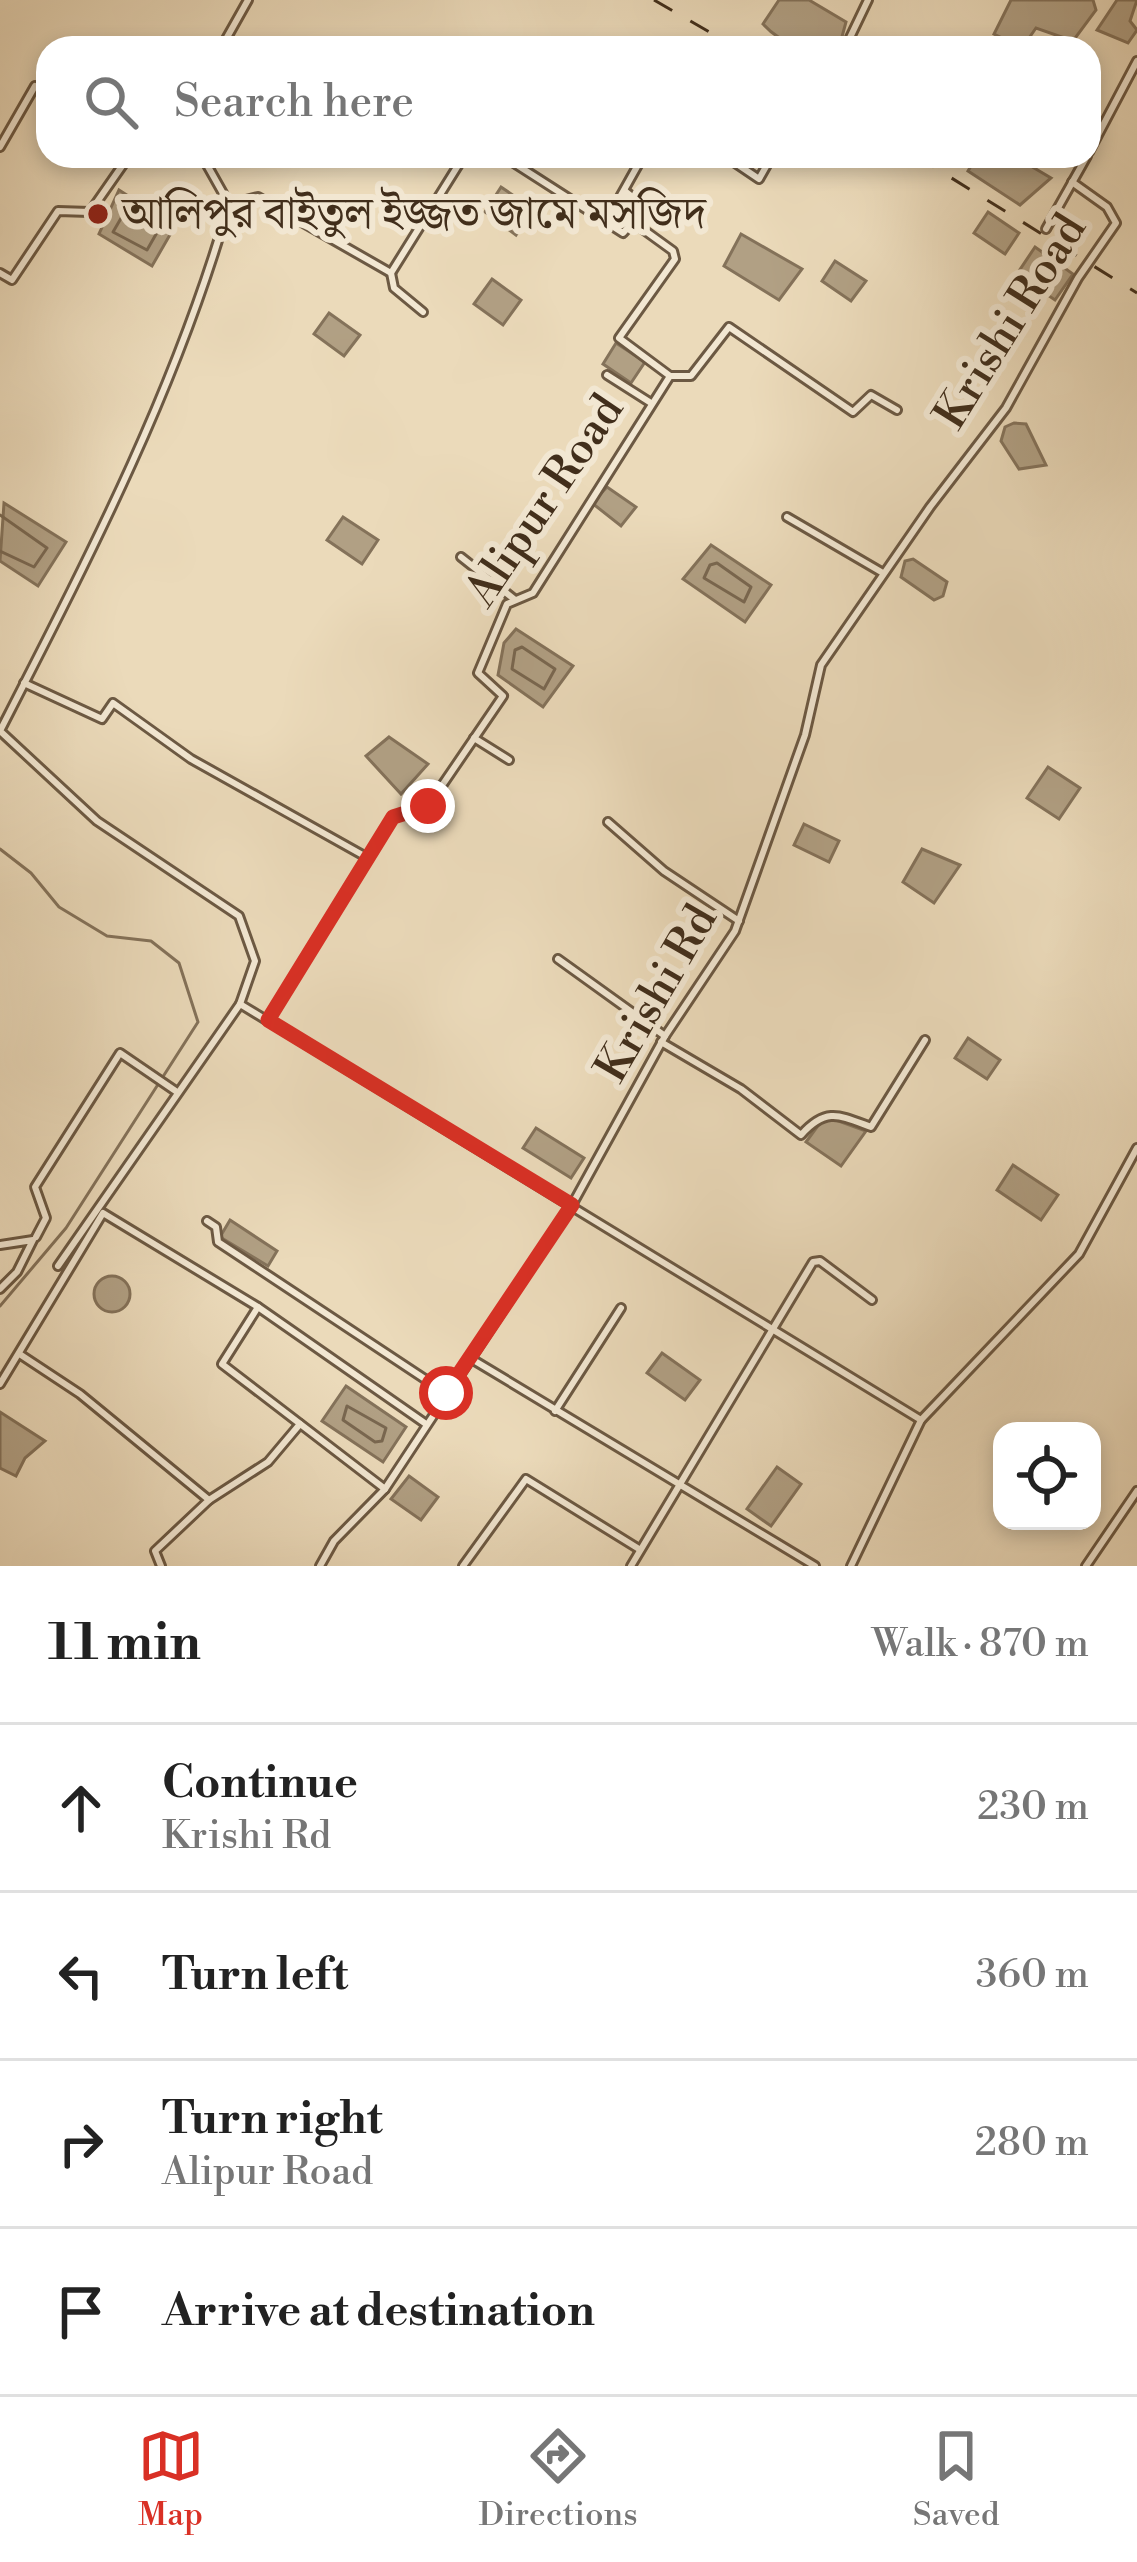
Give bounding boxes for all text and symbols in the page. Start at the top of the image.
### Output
search box [36,36,1101,168]
icon: search [78,69,144,135]
text: Search here [174,74,414,131]
place label: আলিপুর বাইতুল ইজ্জত জামে মসজিদ [120,186,708,243]
marker: আলিপুর বাইতুল ইজ্জত জামে মসজিদ [85,201,111,227]
street label: Krishi Road [922,203,1100,440]
street label: Alipur Road [453,384,637,619]
route end [401,779,455,833]
street label: Krishi Rd [583,895,731,1093]
route start [419,1366,473,1420]
map controls [993,1422,1101,1530]
button: locate [993,1422,1101,1530]
text: 11 min [48,1612,201,1676]
text: Walk · 870 m [872,1620,1089,1669]
text: Continue [162,1755,358,1812]
icon: ahead [48,1775,114,1841]
text: 230 m [977,1783,1089,1832]
text: Krishi Rd [162,1812,331,1861]
icon: left [48,1943,114,2009]
text: Turn left [162,1947,348,2004]
text: 360 m [976,1951,1089,2000]
text: Turn right [162,2091,383,2148]
icon: right [48,2111,114,2177]
text: 280 m [975,2119,1089,2168]
text: Alipur Road [162,2148,373,2197]
icon: arrive [48,2279,114,2345]
text: Arrive at destination [162,2283,595,2340]
tab: Map [138,2423,204,2536]
tab: Directions [479,2423,638,2536]
tab: Saved [913,2423,999,2536]

